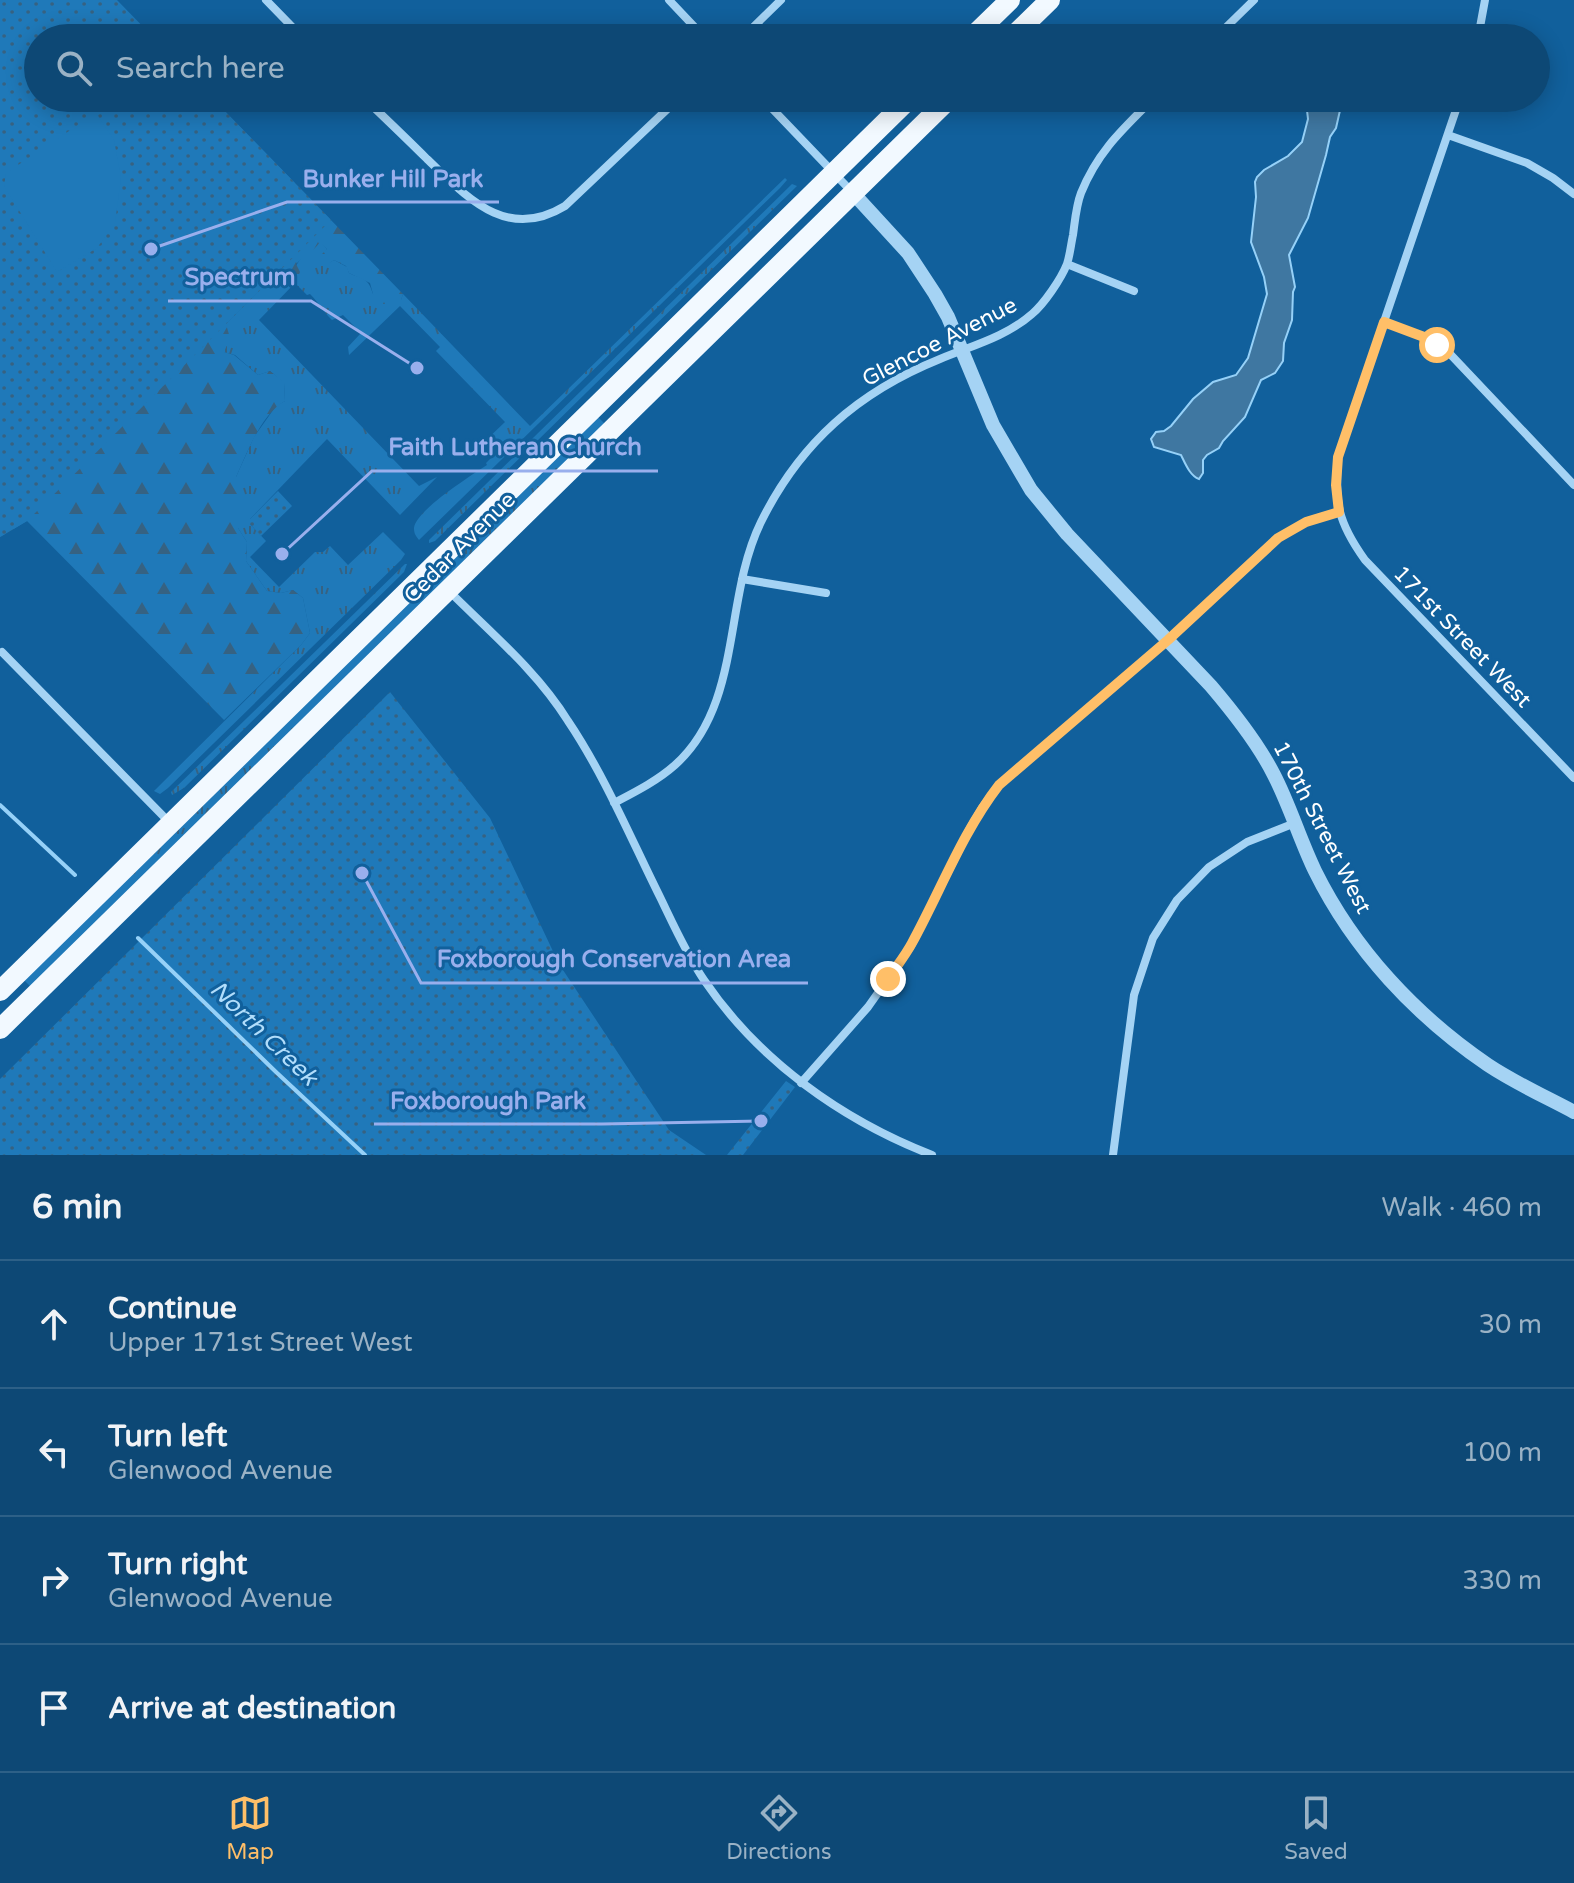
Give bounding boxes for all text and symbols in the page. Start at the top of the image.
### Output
search box [24,24,1550,112]
icon: search [52,46,96,90]
text: Search here [116,50,285,87]
callout: Bunker Hill Park [287,154,499,202]
text: Bunker Hill Park [303,165,483,194]
callout: Spectrum [168,253,311,301]
text: Spectrum [184,263,296,292]
street label: Glencoe Avenue [858,292,1021,392]
route start [1419,327,1455,363]
callout: Faith Lutheran Church [372,423,658,471]
text: Faith Lutheran Church [388,433,642,462]
street label: Cedar Avenue [399,487,521,609]
street label: 171st Street West [1388,560,1537,713]
street label: 170th Street West [1267,737,1377,918]
callout: Foxborough Conservation Area [421,935,808,983]
text: Foxborough Conservation Area [437,945,791,974]
route end [870,961,906,997]
water label: North Creek [204,975,325,1093]
callout: Foxborough Park [374,1076,602,1124]
text: Foxborough Park [390,1087,586,1116]
text: 6 min [32,1187,123,1228]
text: Walk · 460 m [1382,1192,1542,1223]
text: Continue [108,1290,237,1327]
icon: ahead [32,1302,76,1346]
text: 30 m [1479,1309,1542,1340]
text: Upper 171st Street West [108,1327,413,1358]
text: Turn left [108,1418,227,1455]
icon: left [32,1430,76,1474]
text: 100 m [1462,1437,1542,1468]
text: Glenwood Avenue [108,1455,333,1486]
text: Turn right [108,1546,248,1583]
icon: right [32,1558,76,1602]
text: 330 m [1462,1565,1542,1596]
text: Glenwood Avenue [108,1583,333,1614]
icon: arrive [32,1686,76,1730]
text: Arrive at destination [108,1690,396,1727]
tab: Map [226,1791,274,1865]
tab: Directions [726,1791,832,1865]
tab: Saved [1284,1791,1348,1865]

